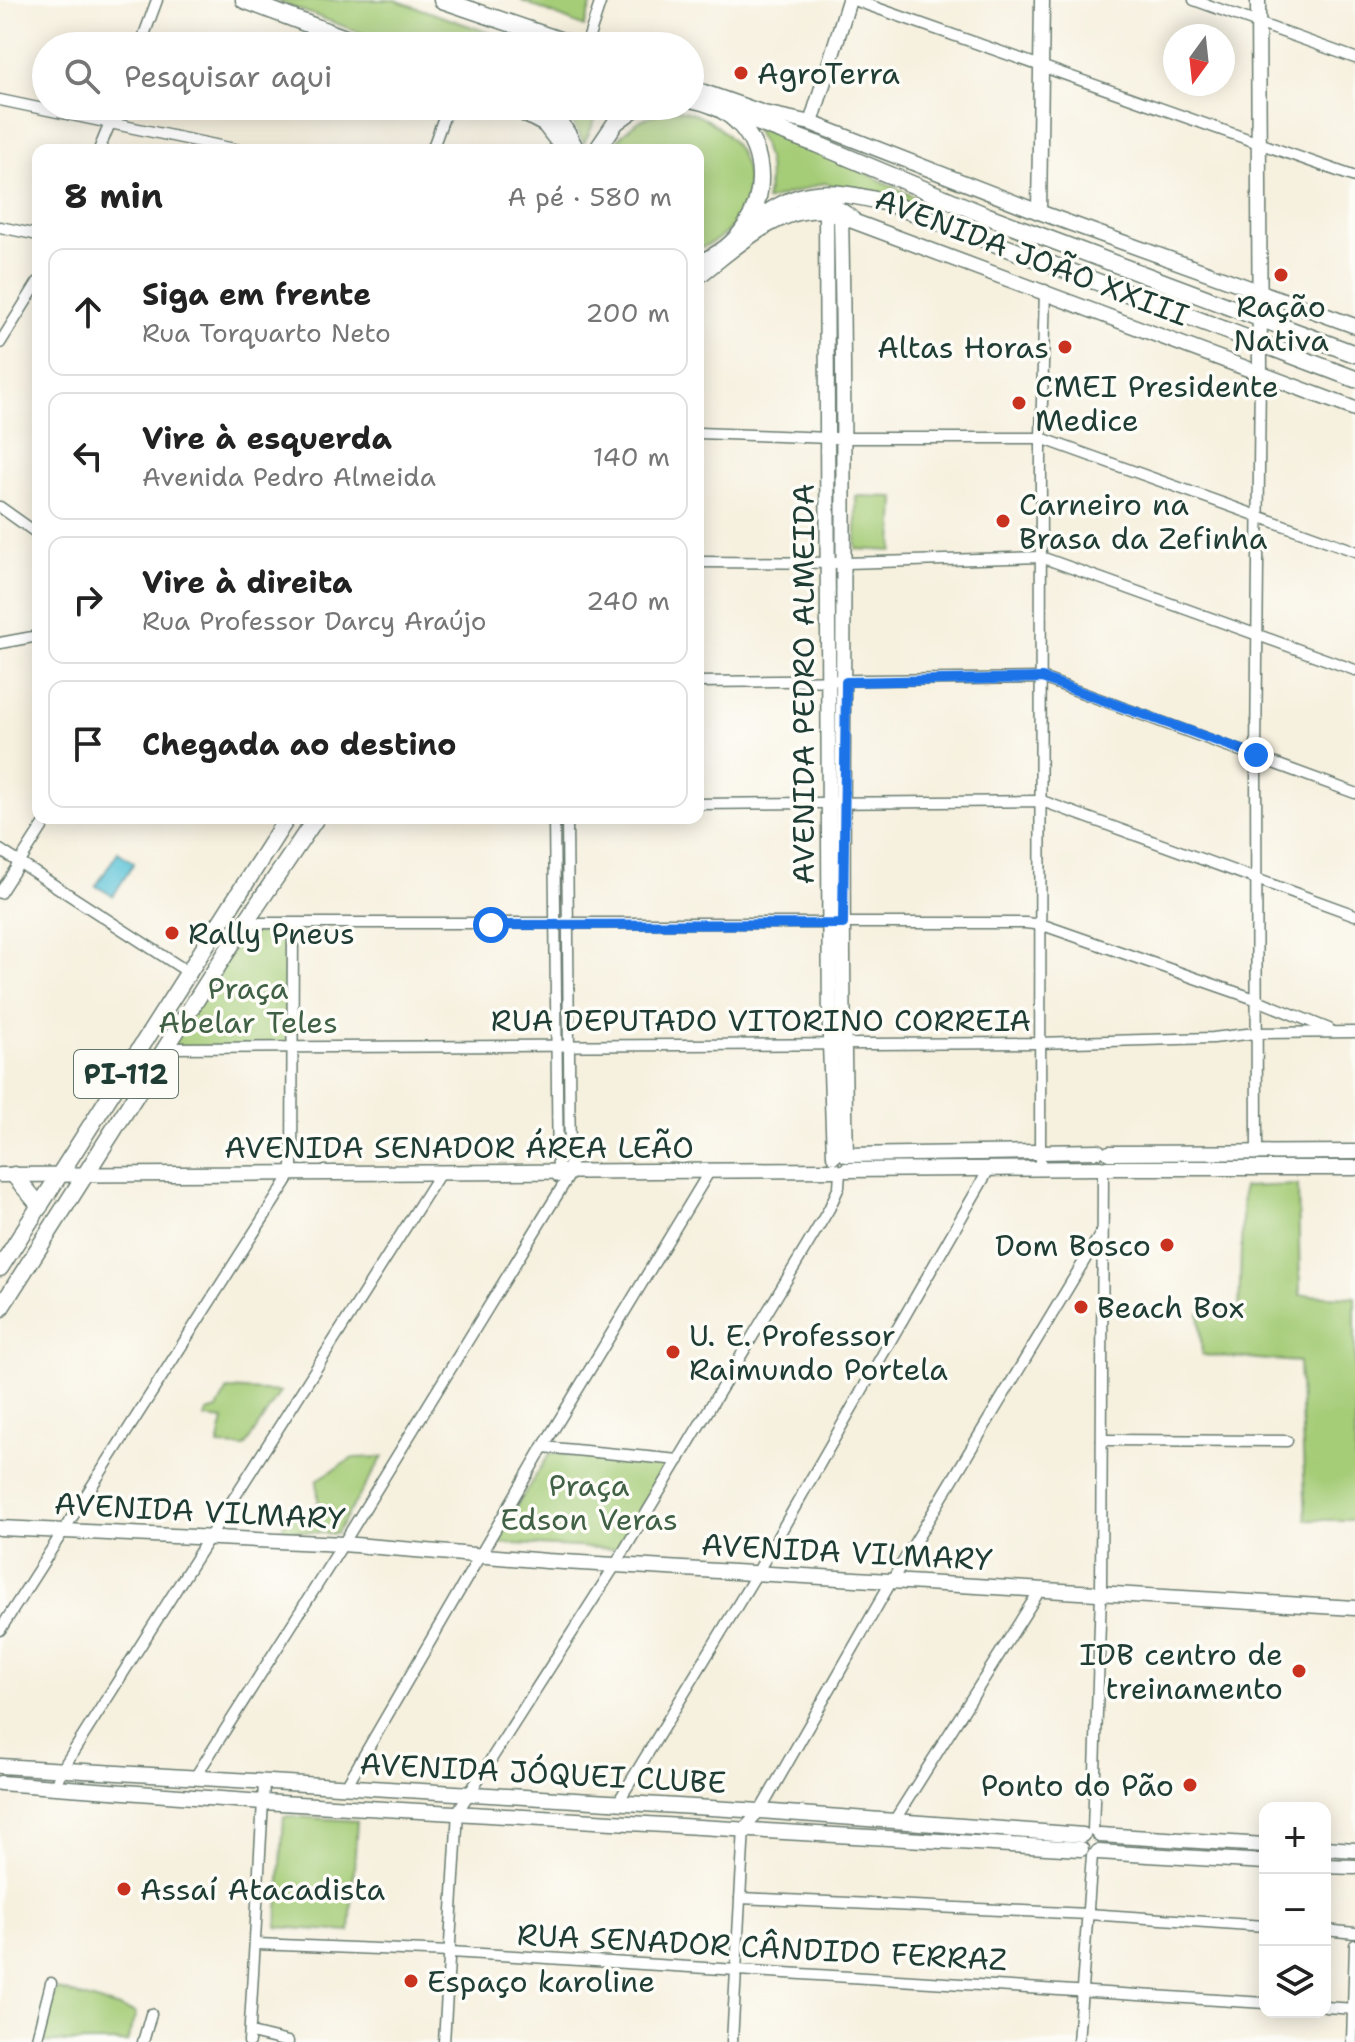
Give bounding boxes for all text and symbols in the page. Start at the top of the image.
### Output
north arrow [1163,24,1235,96]
search box [32,32,704,120]
place label: AgroTerra [757,53,900,94]
icon: search [60,54,104,98]
text: Pesquisar aqui [124,56,333,97]
marker: AgroTerra [732,64,750,82]
text: 8 min [64,173,163,219]
street label: AVENIDA JOÃO XXIII [869,178,1195,336]
text: A pé · 580 m [507,179,672,214]
marker: Ração Nativa [1272,266,1290,284]
text: Siga em frente [142,274,371,315]
place label: Ração Nativa [1233,286,1329,361]
icon: ahead [66,290,110,334]
text: 200 m [585,295,670,330]
text: Rua Torquarto Neto [142,315,391,350]
place label: Altas Horas [877,327,1049,368]
marker: Altas Horas [1056,338,1074,356]
place label: CMEI Presidente Medice [1035,366,1279,441]
marker: CMEI Presidente Medice [1010,394,1028,412]
text: Vire à esquerda [142,418,392,459]
icon: left [66,434,110,478]
text: 140 m [593,439,670,474]
text: Avenida Pedro Almeida [142,459,436,494]
street label: AVENIDA PEDRO ALMEIDA [783,483,824,885]
place label: Carneiro na Brasa da Zefinha [1019,484,1268,559]
marker: Carneiro na Brasa da Zefinha [994,512,1012,530]
text: Vire à direita [142,562,353,603]
icon: right [66,578,110,622]
text: 240 m [586,583,670,618]
text: Rua Professor Darcy Araújo [142,603,486,638]
icon: arrive [66,722,110,766]
text: Chegada ao destino [142,724,457,765]
route end [1238,737,1274,773]
route start [473,907,509,943]
place label: Rally Pneus [188,913,355,954]
marker: Rally Pneus [163,924,181,942]
park label: Praça Abelar Teles [158,968,338,1043]
street label: RUA DEPUTADO VITORINO CORREIA [491,1000,1031,1041]
road number: PI-112 [74,1050,178,1098]
street label: AVENIDA SENADOR ÁREA LEÃO [224,1127,694,1168]
place label: Dom Bosco [995,1225,1151,1266]
marker: Dom Bosco [1158,1236,1176,1254]
place label: Beach Box [1097,1287,1244,1328]
marker: Beach Box [1072,1298,1090,1316]
place label: U. E. Professor Raimundo Portela [689,1315,948,1390]
marker: U. E. Professor Raimundo Portela [664,1343,682,1361]
park label: Praça Edson Veras [500,1465,678,1540]
street label: AVENIDA VILMARY [53,1483,347,1539]
street label: AVENIDA VILMARY [700,1524,994,1580]
place label: IDB centro de treinamento [1079,1634,1283,1709]
marker: IDB centro de treinamento [1290,1662,1308,1680]
street label: AVENIDA JÓQUEI CLUBE [359,1743,727,1803]
place label: Ponto do Pão [981,1765,1174,1806]
marker: Ponto do Pão [1181,1776,1199,1794]
map controls [1259,1802,1331,2018]
button: + [1259,1802,1331,1874]
place label: Assaí Atacadista [140,1869,385,1910]
button: − [1259,1874,1331,1946]
marker: Assaí Atacadista [115,1880,133,1898]
street label: RUA SENADOR CÂNDIDO FERRAZ [516,1914,1008,1980]
button: layers [1259,1946,1331,2018]
place label: Espaço karoline [427,1961,655,2002]
marker: Espaço karoline [402,1972,420,1990]

